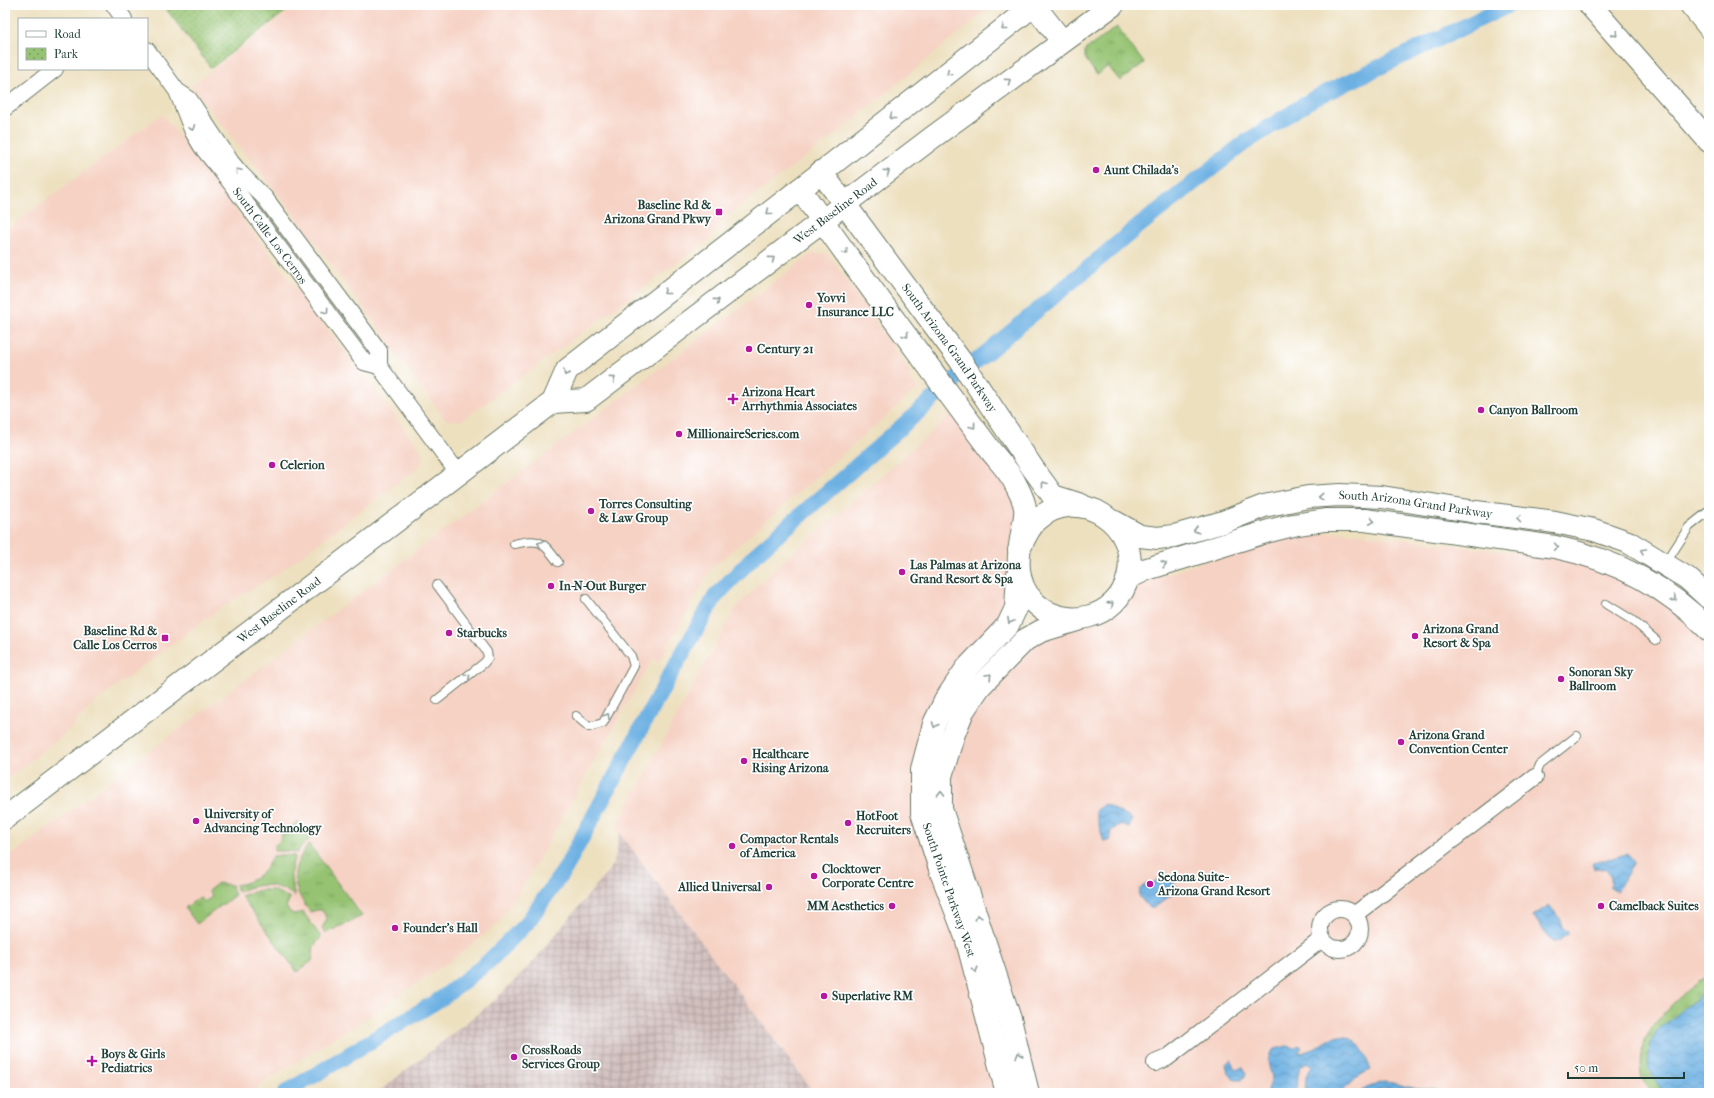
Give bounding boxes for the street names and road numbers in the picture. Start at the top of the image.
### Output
street label: West Baseline Road [790,175,880,248]
street label: South Calle Los Cerros [230,185,311,287]
street label: South Arizona Grand Parkway [899,281,1001,416]
street label: South Arizona Grand Parkway [1338,488,1494,521]
street label: West Baseline Road [234,574,324,647]
street label: South Pointe Parkway West [919,821,979,960]

